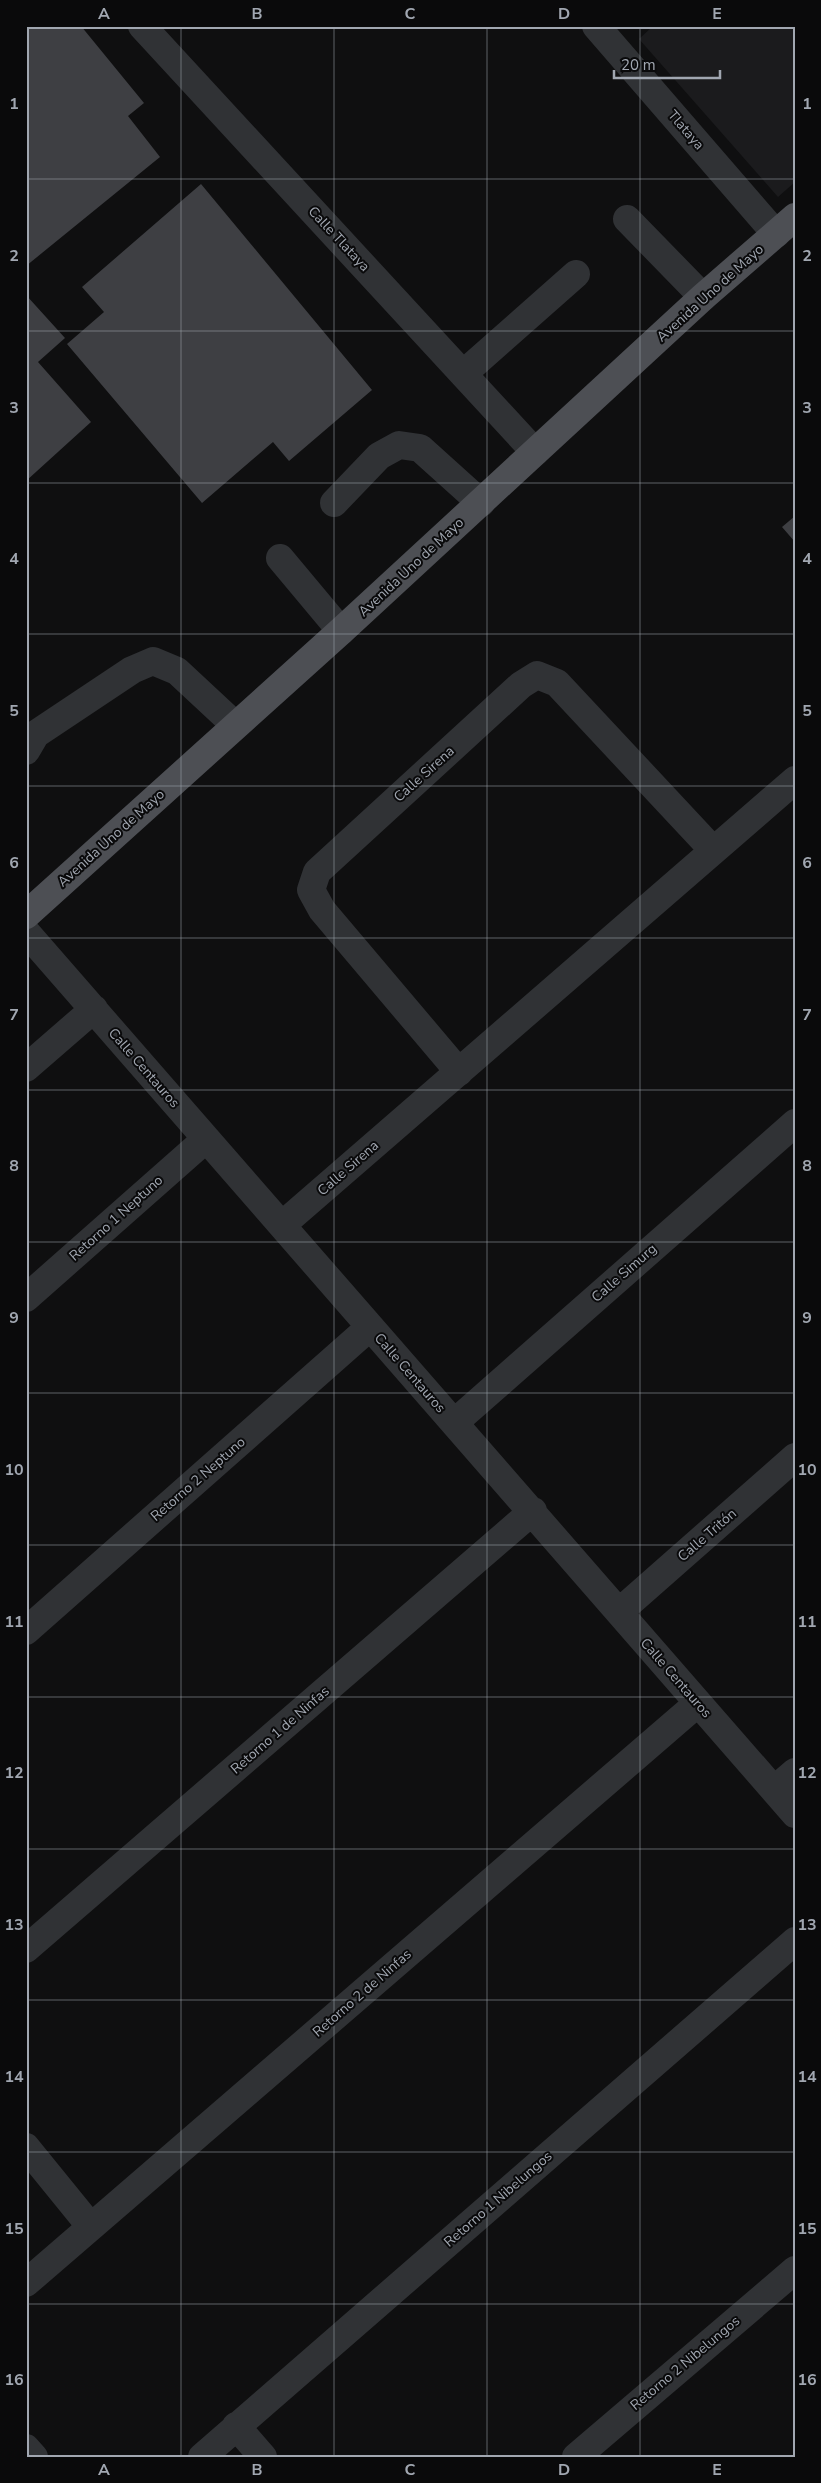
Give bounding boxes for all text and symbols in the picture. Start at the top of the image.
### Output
text: A [98,3,110,25]
text: B [251,3,263,25]
text: C [405,3,416,25]
text: D [558,3,570,25]
text: E [712,3,722,25]
scale bar [614,48,720,80]
text: 20 m [621,55,656,75]
text: 1 [9,93,19,115]
text: 1 [802,93,812,115]
street label: Tlataya [664,106,708,154]
street label: Calle Tlataya [304,202,374,276]
street label: Avenida Uno de Mayo [652,240,768,346]
text: 2 [9,245,19,267]
text: 2 [802,245,812,267]
text: 3 [9,397,19,419]
text: 3 [802,397,812,419]
street label: Avenida Uno de Mayo [354,513,468,621]
text: 4 [9,548,19,570]
text: 4 [802,548,812,570]
text: 5 [9,700,19,722]
text: 5 [802,700,812,722]
street label: Calle Sirena [390,742,458,806]
street label: Avenida Uno de Mayo [53,785,169,891]
text: 6 [9,852,19,874]
text: 6 [802,852,812,874]
text: 7 [9,1004,19,1026]
text: 7 [802,1004,812,1026]
street label: Calle Centauros [104,1024,184,1112]
street label: Calle Sirena [313,1136,383,1200]
text: 8 [9,1155,19,1177]
text: 8 [802,1155,812,1177]
street label: Retorno 1 Neptuno [65,1171,167,1265]
street label: Calle Simurg [587,1239,661,1307]
text: 9 [9,1307,19,1329]
text: 9 [802,1307,812,1329]
street label: Calle Centauros [370,1329,450,1417]
street label: Retorno 2 Neptuno [146,1432,250,1526]
text: 10 [4,1459,24,1481]
text: 10 [797,1459,817,1481]
street label: Calle Tritón [674,1504,740,1566]
text: 11 [4,1611,24,1633]
text: 11 [797,1611,817,1633]
street label: Calle Centauros [636,1634,716,1722]
street label: Retorno 1 de Ninfas [227,1682,334,1778]
text: 12 [4,1762,24,1784]
text: 12 [797,1762,817,1784]
text: 13 [4,1914,24,1936]
text: 13 [797,1914,817,1936]
street label: Retorno 2 de Ninfas [309,1945,416,2041]
text: 14 [4,2066,24,2088]
text: 14 [797,2066,817,2088]
street label: Retorno 1 Nibelungos [440,2147,556,2251]
text: 15 [4,2218,24,2240]
text: 15 [797,2218,817,2240]
street label: Retorno 2 Nibelungos [626,2311,744,2414]
text: 16 [4,2369,24,2391]
text: 16 [797,2369,817,2391]
text: A [98,2459,110,2481]
text: B [251,2459,263,2481]
text: C [405,2459,416,2481]
text: D [558,2459,570,2481]
text: E [712,2459,722,2481]

